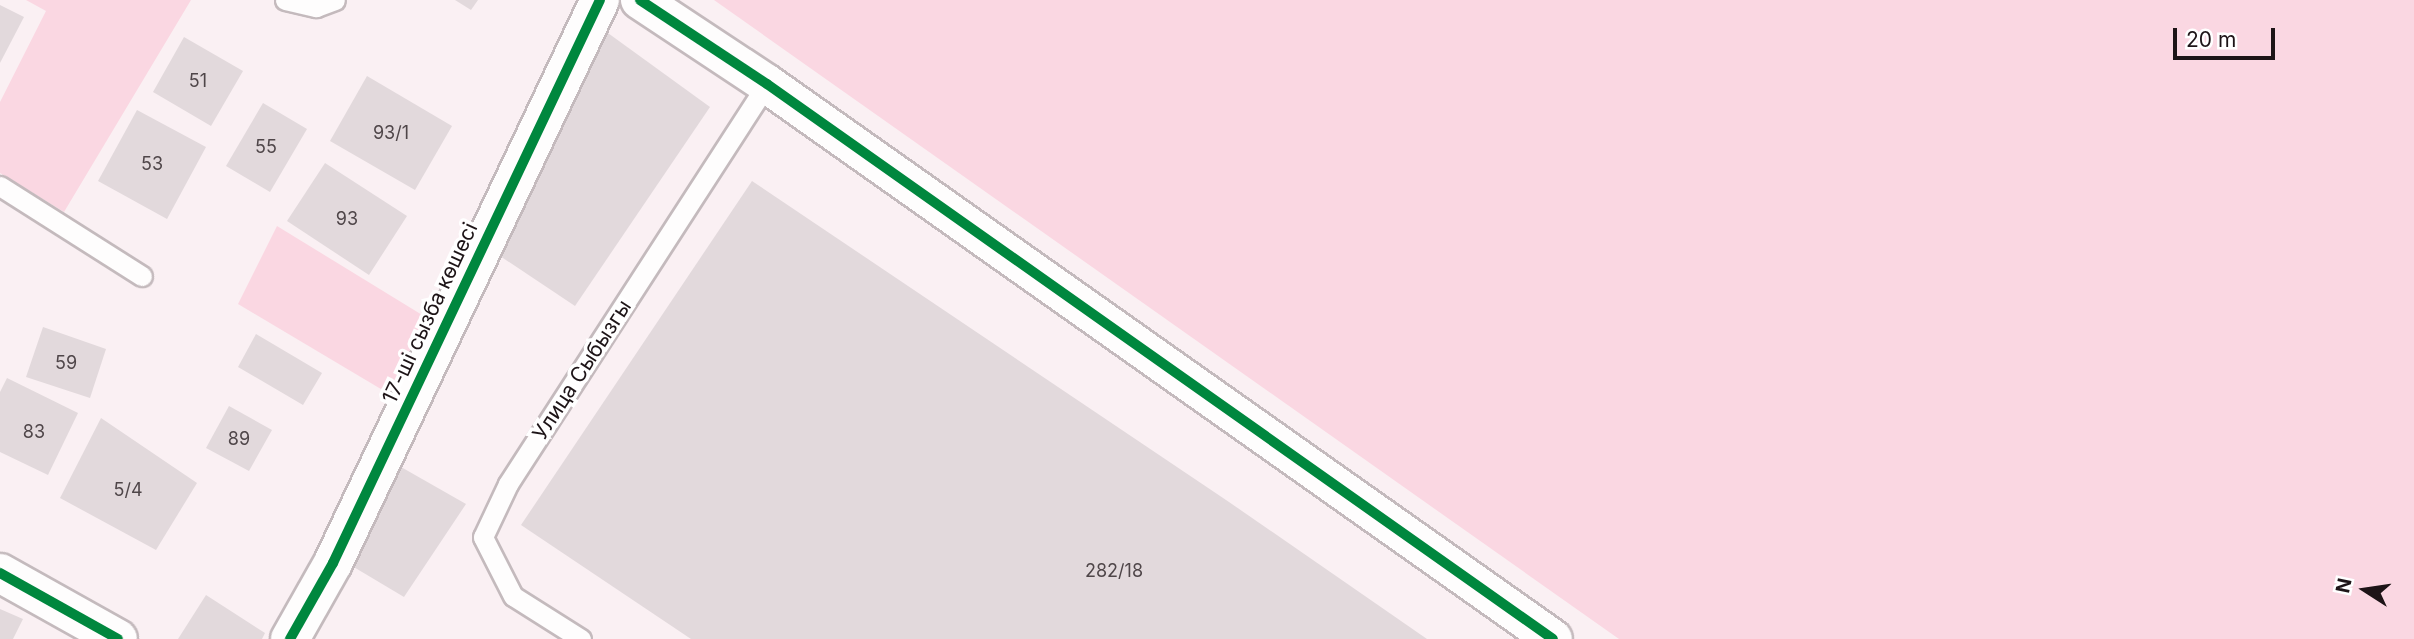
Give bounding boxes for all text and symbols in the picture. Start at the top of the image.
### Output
scale bar [2176,14,2278,58]
text: 20 m [2186,27,2236,52]
house number: 51 [189,70,207,92]
house number: 93/1 [373,122,409,144]
house number: 55 [255,136,277,158]
house number: 53 [141,153,163,175]
house number: 93 [336,208,358,230]
street label: 17-ші сызба көшесі [377,219,483,407]
street label: Улица Сыбызгы [527,295,637,445]
house number: 59 [55,352,77,374]
house number: 83 [23,421,45,443]
house number: 89 [228,428,250,450]
house number: 5/4 [113,479,143,501]
north arrow [2330,555,2400,625]
house number: 282/18 [1085,560,1143,582]
text: N [2331,576,2357,595]

